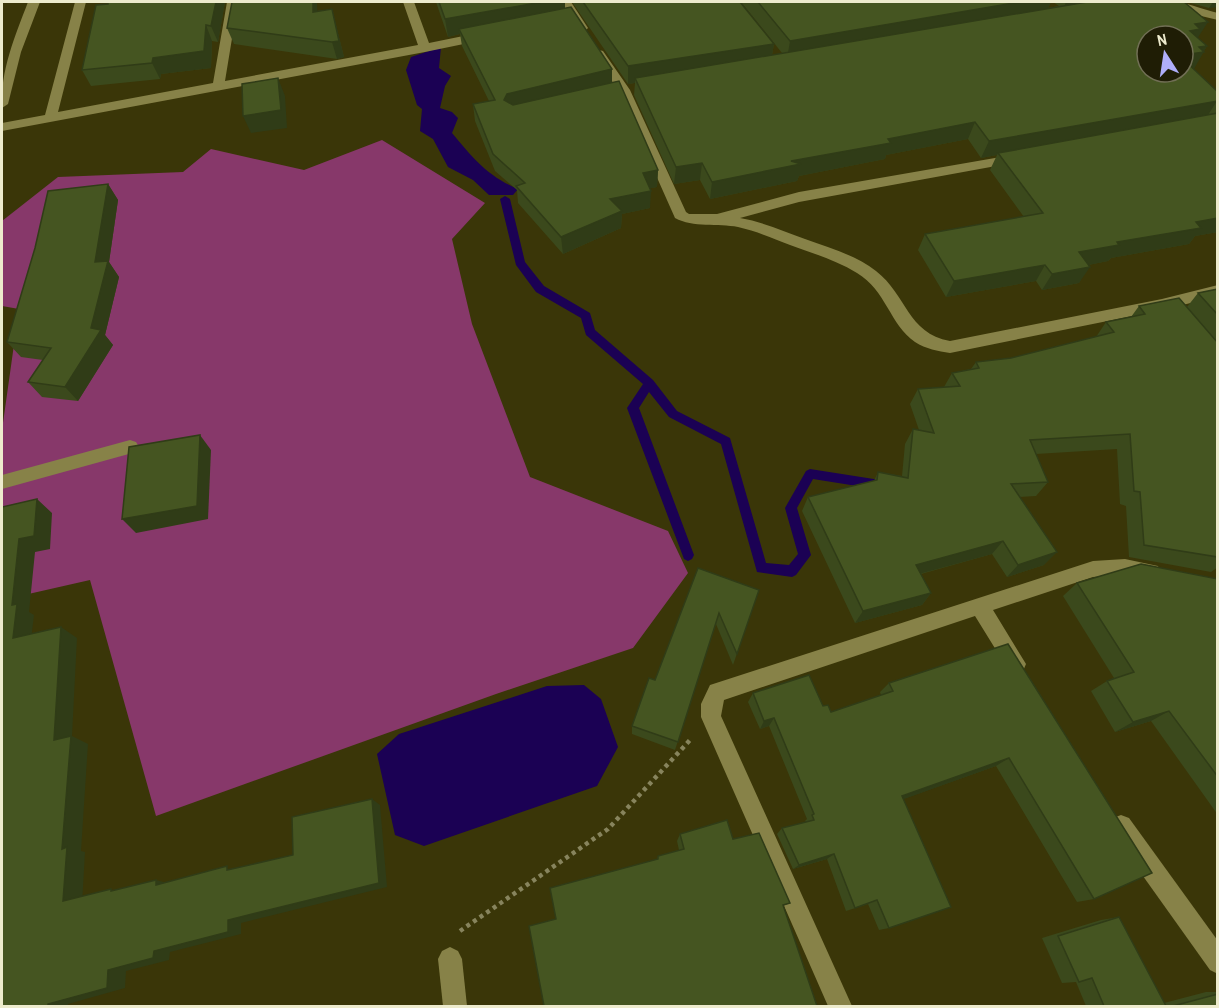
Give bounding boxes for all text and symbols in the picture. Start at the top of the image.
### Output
north arrow [1135,24,1195,84]
text: N [1155,28,1169,51]

